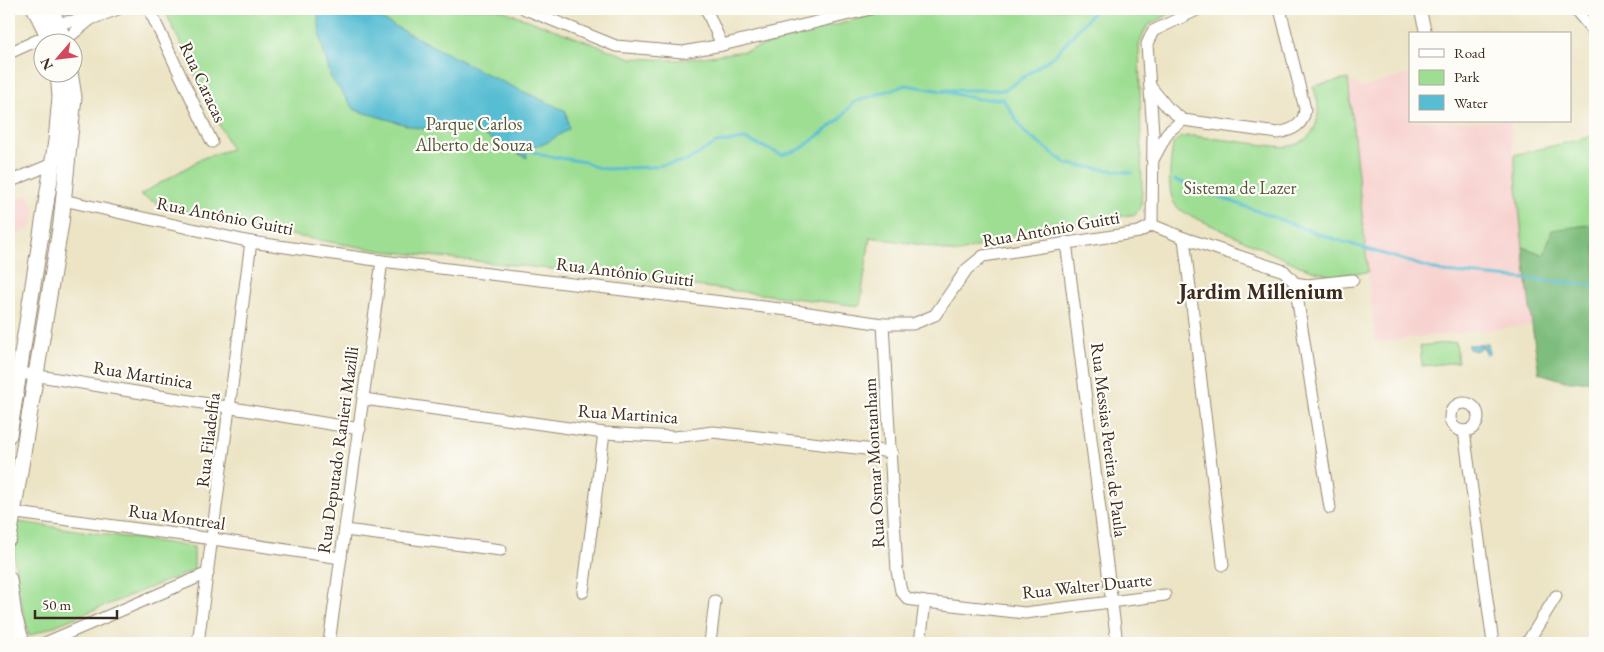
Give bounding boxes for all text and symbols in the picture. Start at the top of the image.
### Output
north arrow [32,32,82,82]
legend [1409,32,1572,122]
street label: Rua Caracas [175,38,232,126]
text: Road [1454,43,1486,62]
text: N [36,54,57,73]
text: Park [1454,67,1481,86]
text: Water [1454,93,1488,112]
park label: Parque Carlos Alberto de Souza [414,112,534,156]
park label: Sistema de Lazer [1184,176,1296,199]
street label: Rua Antônio Guitti [155,191,296,240]
street label: Rua Antônio Guitti [981,205,1122,252]
street label: Rua Antônio Guitti [555,252,696,291]
district label: Jardim Millenium [1177,277,1344,306]
street label: Rua Messias Pereira de Paula [1086,341,1133,539]
street label: Rua Deputado Ranieri Mazilli [312,344,364,555]
street label: Rua Martinica [92,355,195,394]
street label: Rua Osmar Montanham [858,377,889,549]
street label: Rua Filadelfia [190,390,225,489]
street label: Rua Martinica [577,399,680,429]
street label: Rua Montreal [127,498,227,535]
street label: Rua Walter Duarte [1021,567,1153,604]
scale bar [35,587,118,619]
text: 50 m [42,595,71,614]

